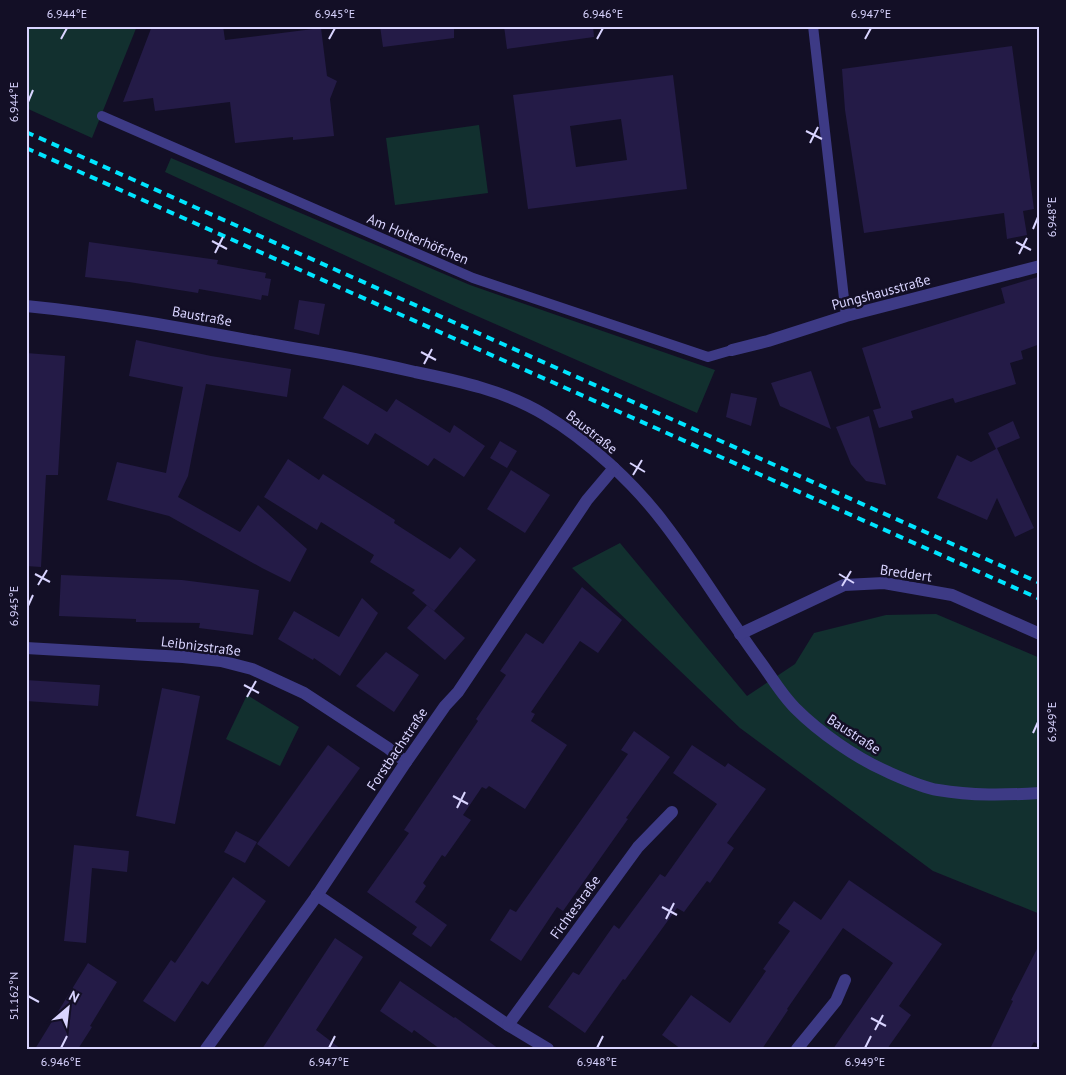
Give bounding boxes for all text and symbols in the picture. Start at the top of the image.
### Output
text: 6.944°E [47,6,87,21]
text: 6.945°E [315,6,355,21]
text: 6.946°E [583,6,623,21]
text: 6.947°E [851,6,891,21]
text: 6.944°E [6,82,21,122]
text: 6.948°E [1044,197,1059,237]
street label: Am Holterhöfchen [364,209,472,269]
street label: Pungshausstraße [830,270,932,314]
street label: Baustraße [171,302,233,330]
street label: Baustraße [563,406,621,458]
street label: Breddert [879,560,933,586]
text: 6.945°E [6,586,21,626]
street label: Leibnizstraße [160,632,242,660]
text: 6.949°E [1044,702,1059,742]
street label: Forstbachstraße [363,704,431,794]
street label: Baustraße [824,710,884,758]
street label: Fichtestraße [546,872,604,942]
text: 51.162°N [6,972,21,1020]
north arrow [42,982,92,1032]
text: N [66,986,82,1007]
text: 6.946°E [41,1054,81,1069]
text: 6.947°E [309,1054,349,1069]
text: 6.948°E [577,1054,617,1069]
text: 6.949°E [845,1054,885,1069]

